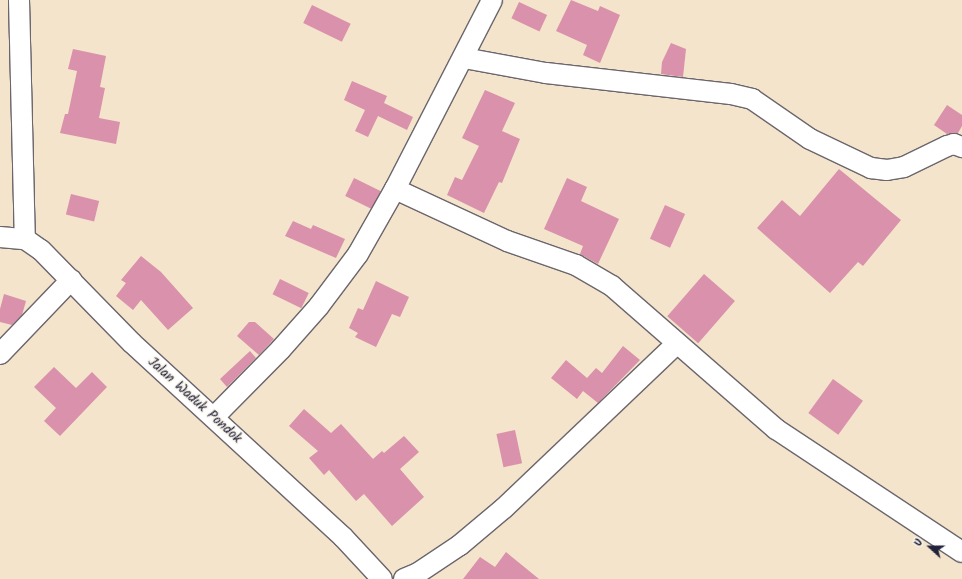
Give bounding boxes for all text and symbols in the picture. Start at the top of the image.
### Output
street label: Jalan Waduk Pondok [144,353,246,447]
north arrow [910,527,950,567]
text: U [909,536,928,549]

